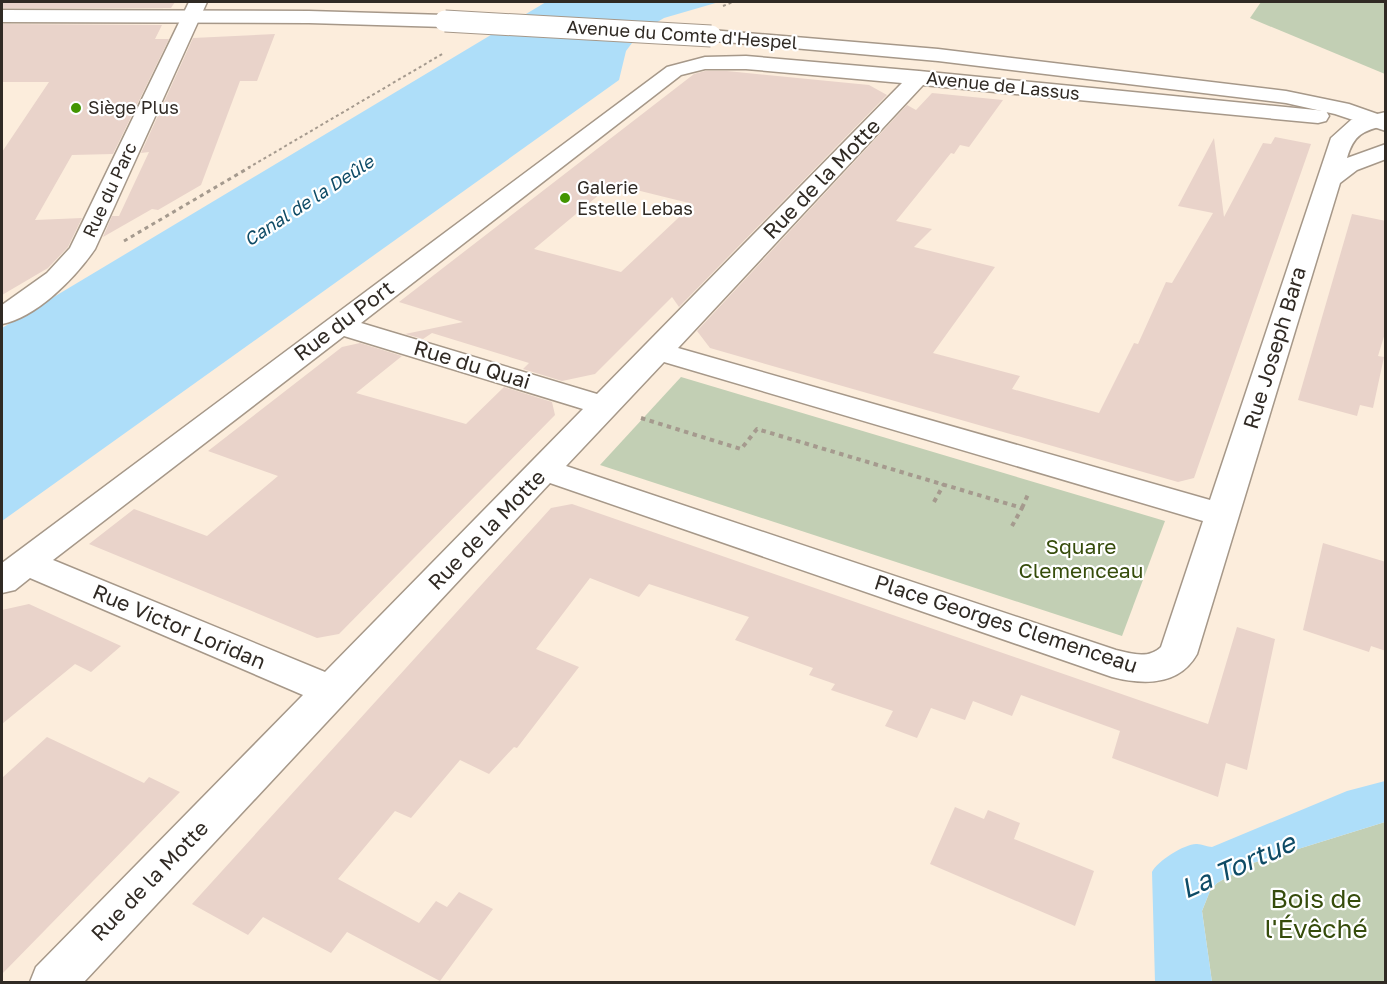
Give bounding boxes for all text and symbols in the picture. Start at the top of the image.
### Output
street label: Avenue du Comte d'Hespel [566,15,798,53]
street label: Avenue de Lassus [925,66,1081,104]
place label: Siège Plus [88,96,179,118]
marker: Siège Plus [69,101,83,115]
street label: Rue de la Motte [757,113,885,244]
street label: Rue du Parc [77,138,141,241]
water label: Canal de la Deûle [239,149,379,250]
place label: Galerie Estelle Lebas [577,176,693,219]
marker: Galerie Estelle Lebas [558,191,572,205]
street label: Rue Joseph Bara [1237,263,1311,432]
street label: Rue du Port [288,274,398,366]
street label: Rue du Quai [411,334,534,394]
street label: Rue de la Motte [422,464,550,595]
park label: Square Clemenceau [1019,533,1143,583]
street label: Place Georges Clemenceau [871,568,1141,678]
street label: Rue Victor Loridan [89,578,270,674]
street label: Rue de la Motte [85,815,213,946]
water label: La Tortue [1175,825,1302,905]
park label: Bois de l'Évêché [1265,883,1367,944]

